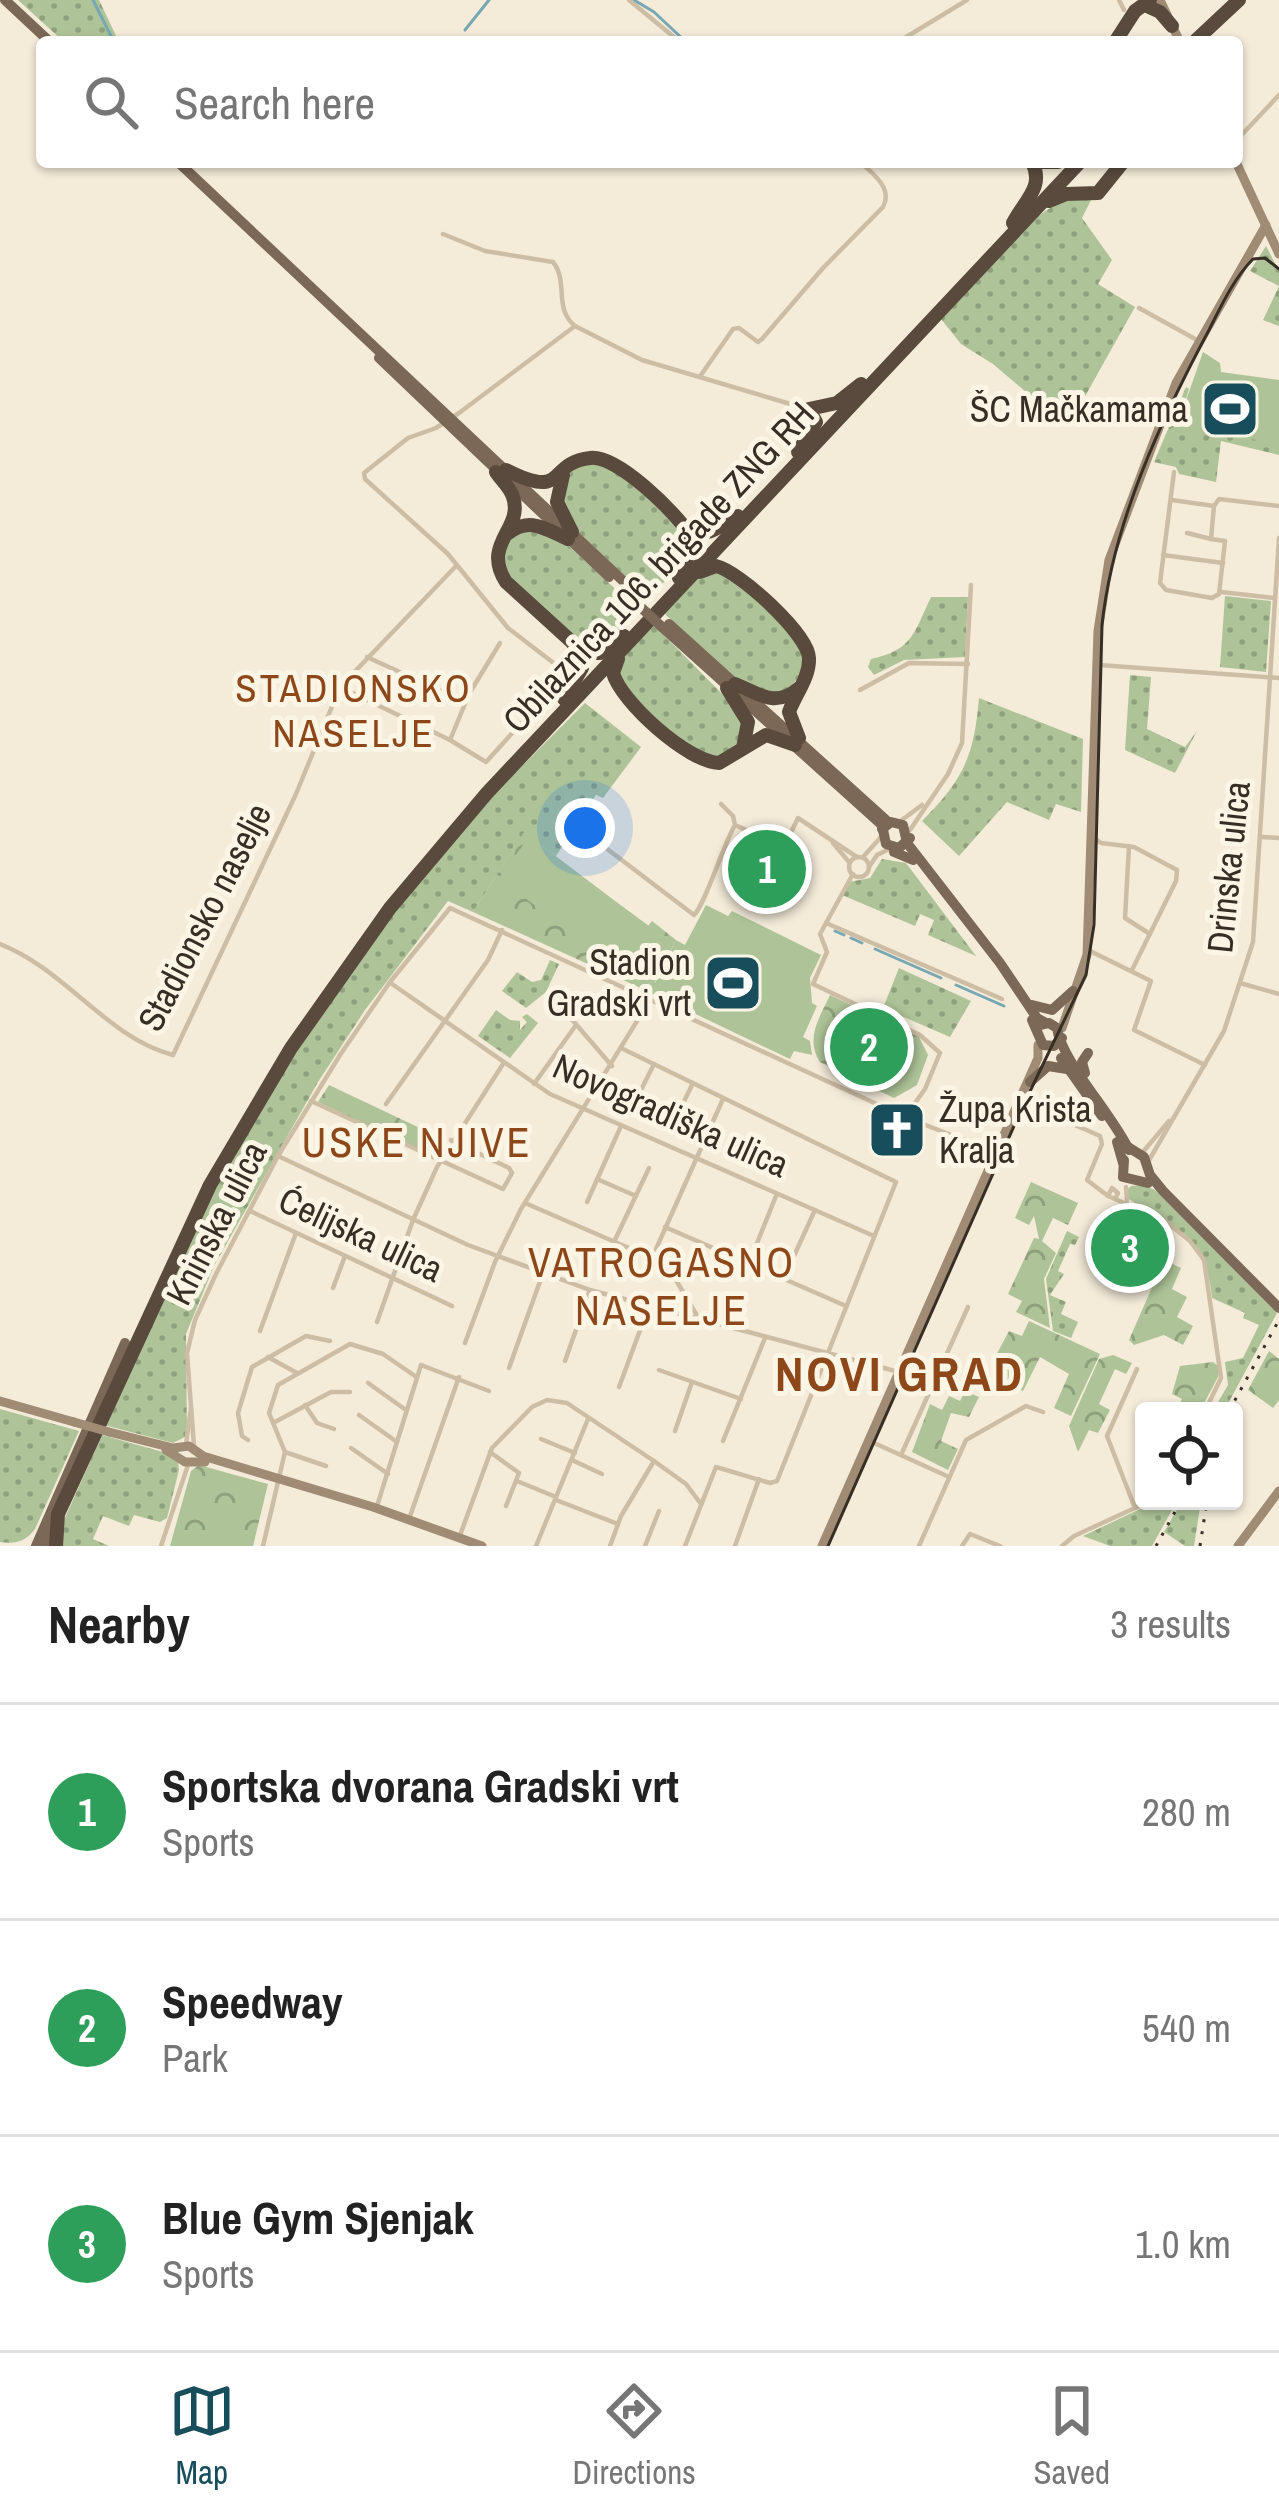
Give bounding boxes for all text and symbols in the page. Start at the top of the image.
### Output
search box [36,36,1243,168]
icon: search [78,69,144,135]
text: Search here [174,72,375,133]
sports icon: ŠC Mačkamama [1199,378,1261,440]
place label: ŠC Mačkamama [970,385,1188,433]
street label: Obilaznica 106. brigade ZNG RH [492,391,824,743]
district label: STADIONSKO NASELJE [235,662,473,759]
street label: Drinska ulica [1195,779,1261,955]
street label: Stadionsko naselje [126,795,282,1039]
your location [555,798,615,858]
pin: 1 [728,824,806,914]
place label: Stadion Gradski vrt [547,938,691,1027]
sports icon: Stadion Gradski vrt [702,952,764,1014]
pin: 2 [830,1002,908,1092]
street label: Novogradiška ulica [546,1042,796,1188]
place label: Župa Krista Kralja [939,1085,1092,1174]
church icon: Župa Krista Kralja [866,1099,928,1161]
district label: USKE NJIVE [302,1114,532,1170]
street label: Kninska ulica [154,1133,278,1313]
street label: Ćelijska ulica [271,1175,451,1293]
pin: 3 [1091,1203,1169,1293]
district label: VATROGASNO NASELJE [528,1234,796,1338]
district label: NOVI GRAD [775,1341,1025,1406]
map controls [1135,1402,1243,1510]
button: locate [1135,1402,1243,1510]
text: Nearby [48,1590,190,1659]
text: 3 results [1110,1598,1231,1650]
text: Sportska dvorana Gradski vrt [162,1755,679,1816]
text: 1 [78,1786,96,1838]
text: 280 m [1142,1786,1231,1838]
text: Sports [162,1816,254,1868]
text: Speedway [162,1971,343,2032]
text: 2 [78,2002,96,2054]
text: 540 m [1142,2002,1231,2054]
text: Park [162,2032,228,2084]
text: Blue Gym Sjenjak [162,2187,474,2248]
text: 3 [78,2218,96,2270]
text: 1.0 km [1135,2218,1231,2270]
text: Sports [162,2248,254,2300]
tab: Map [169,2378,235,2494]
tab: Directions [572,2378,696,2494]
tab: Saved [1033,2378,1110,2494]

